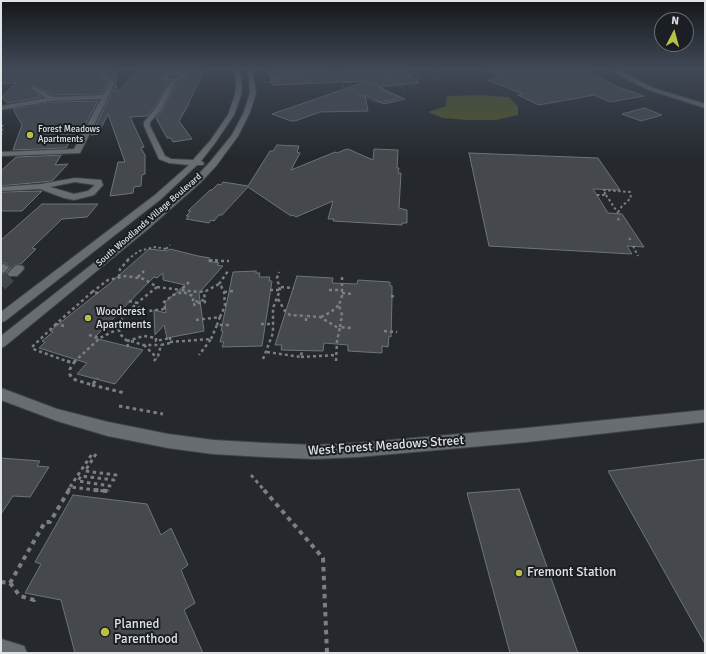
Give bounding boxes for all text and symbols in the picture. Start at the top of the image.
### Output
north arrow [654,12,694,52]
text: N [671,14,680,27]
place label: Forest Meadows Apartments [38,125,100,146]
marker: Forest Meadows Apartments [25,130,35,140]
street label: South Woodlands Village Boulevard [94,171,204,269]
place label: Woodcrest Apartments [96,305,151,331]
marker: Woodcrest Apartments [83,313,93,323]
street label: West Forest Meadows Street [307,433,465,459]
place label: Fremont Station [527,565,616,581]
marker: Fremont Station [514,568,524,578]
place label: Planned Parenthood [114,617,178,648]
marker: Planned Parenthood [99,626,111,638]

